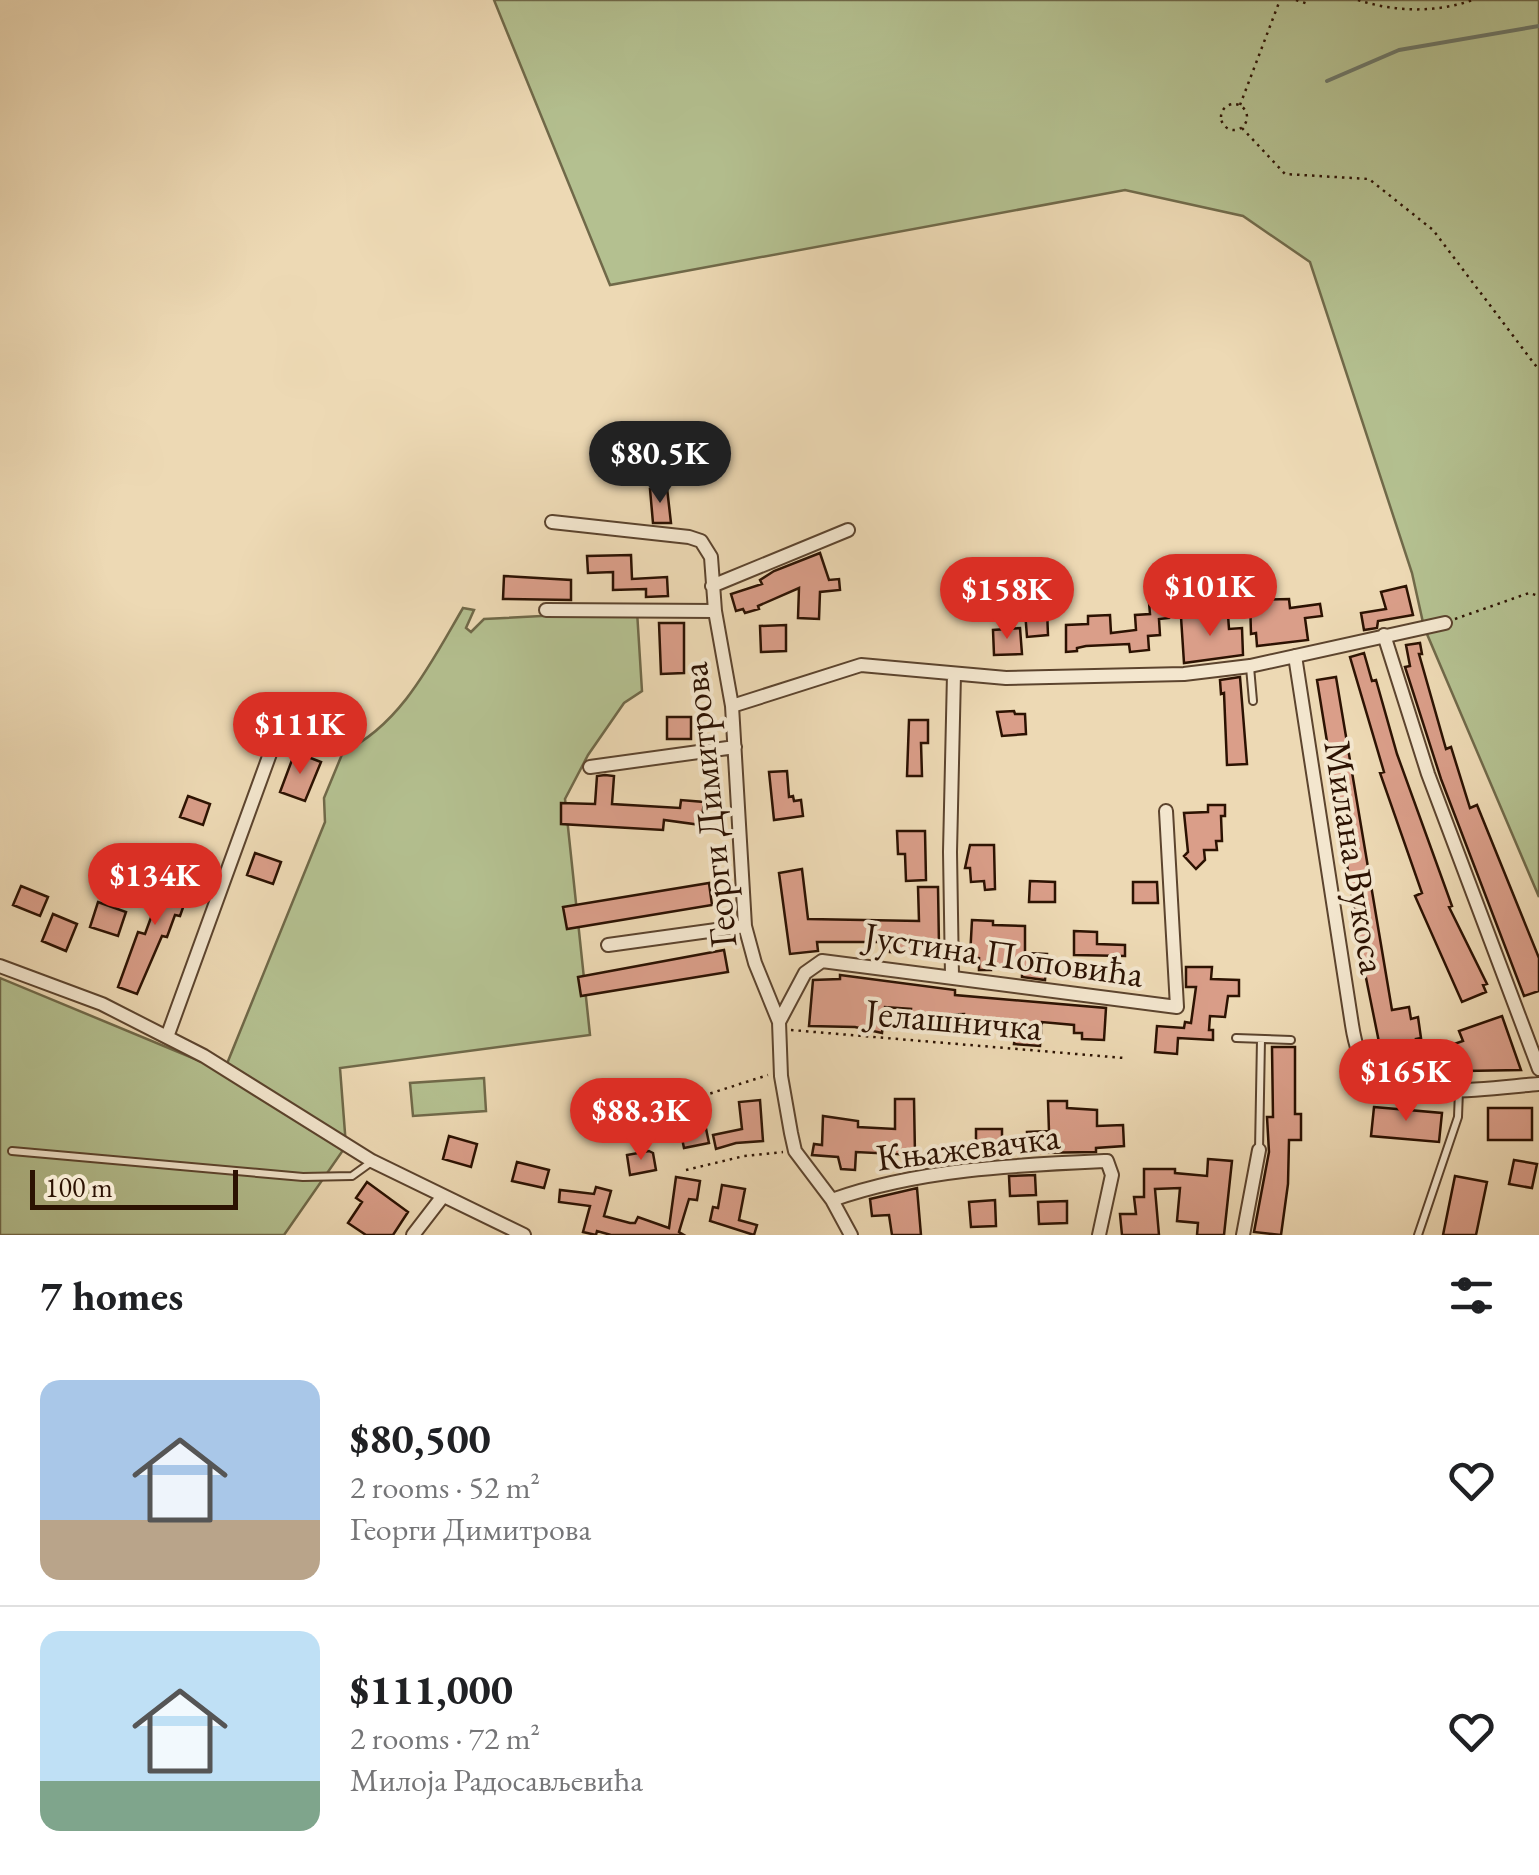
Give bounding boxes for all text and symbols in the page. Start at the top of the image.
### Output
pin: $80.5K [579,421,741,506]
text: $80.5K [611,432,709,474]
pin: $101K [1140,554,1280,639]
pin: $158K [937,557,1077,642]
text: $101K [1165,565,1255,607]
text: $158K [962,568,1052,610]
street label: Георги Димитрова [669,659,747,950]
pin: $111K [230,692,370,777]
text: $111K [255,703,345,745]
street label: Милана Вукоса [1313,737,1399,978]
pin: $134K [85,843,225,928]
text: $134K [110,854,200,896]
street label: Јустина Поповића [858,910,1148,998]
street label: Јелашничка [861,987,1045,1051]
pin: $165K [1336,1039,1476,1124]
text: $165K [1361,1050,1451,1092]
pin: $88.3K [560,1078,722,1163]
text: $88.3K [592,1089,690,1131]
street label: Књажевачка [873,1110,1063,1182]
scale bar [30,1165,238,1210]
text: 100 m [45,1169,113,1205]
text: 7 homes [40,1268,183,1323]
icon: filters [1444,1268,1499,1323]
text: $80,500 [350,1411,491,1466]
icon: home [120,1420,240,1540]
icon: heart [1444,1453,1499,1508]
text: 2 rooms · 52 m² [350,1466,540,1508]
text: Георги Димитрова [350,1508,591,1550]
text: $111,000 [350,1662,513,1717]
icon: home [120,1671,240,1791]
icon: heart [1444,1704,1499,1759]
text: 2 rooms · 72 m² [350,1717,540,1759]
text: Милоја Радосављевића [350,1759,643,1801]

